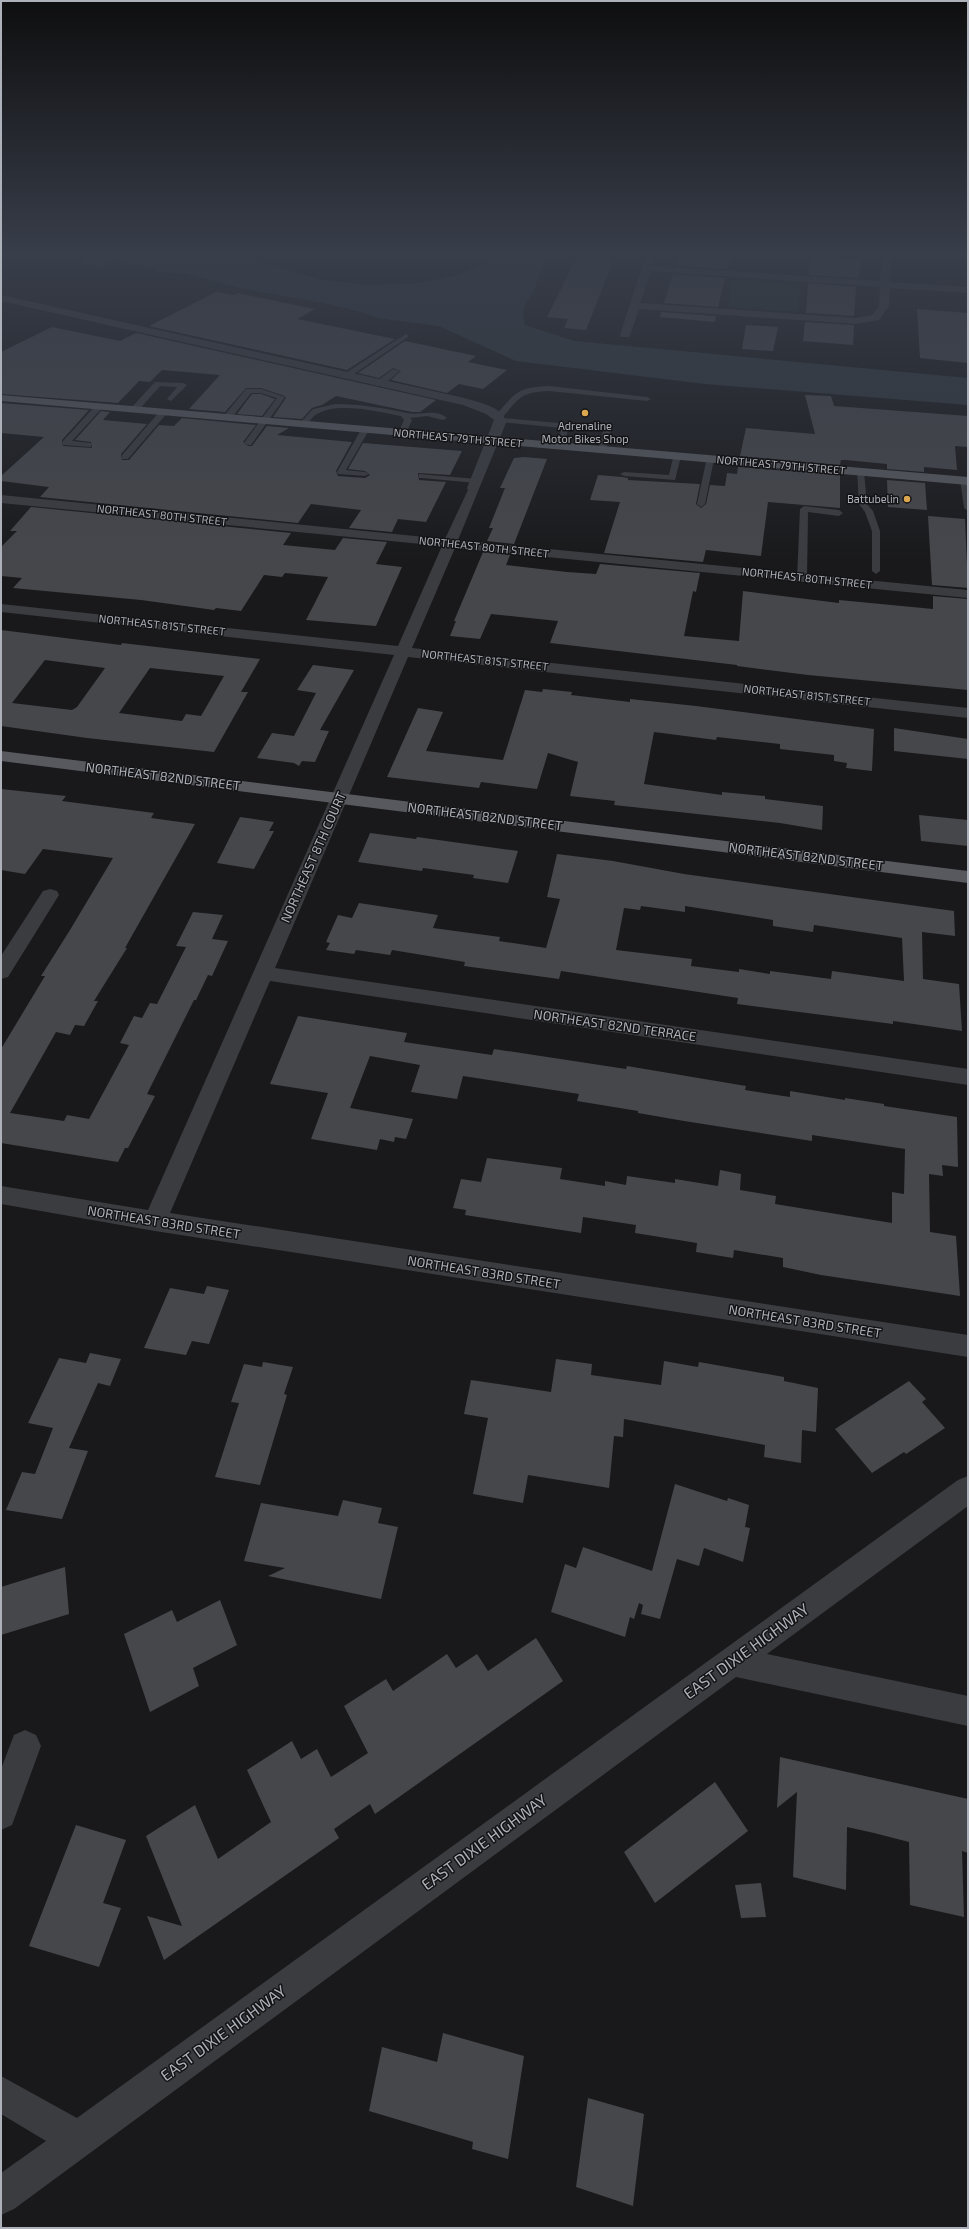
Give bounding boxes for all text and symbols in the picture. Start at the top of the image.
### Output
marker: Adrenaline Motor Bikes Shop [580,408,590,418]
place label: Adrenaline Motor Bikes Shop [541,419,629,445]
street label: NORTHEAST 79TH STREET [393,425,524,450]
street label: NORTHEAST 79TH STREET [716,452,847,477]
place label: Battubelin [847,492,899,505]
marker: Battubelin [902,494,912,504]
street label: NORTHEAST 80TH STREET [96,501,228,528]
street label: NORTHEAST 80TH STREET [418,533,550,560]
street label: NORTHEAST 80TH STREET [741,564,873,591]
street label: NORTHEAST 81ST STREET [98,611,227,638]
street label: NORTHEAST 81ST STREET [421,646,550,673]
street label: NORTHEAST 81ST STREET [743,681,872,708]
street label: NORTHEAST 82ND STREET [85,759,242,793]
street label: NORTHEAST 8TH COURT [277,789,349,925]
street label: NORTHEAST 82ND STREET [407,799,564,833]
street label: NORTHEAST 82ND STREET [728,839,885,873]
street label: NORTHEAST 82ND TERRACE [533,1006,697,1044]
street label: NORTHEAST 83RD STREET [86,1202,242,1242]
street label: NORTHEAST 83RD STREET [406,1252,562,1292]
street label: NORTHEAST 83RD STREET [727,1301,883,1341]
street label: EAST DIXIE HIGHWAY [679,1599,812,1702]
street label: EAST DIXIE HIGHWAY [417,1790,550,1893]
street label: EAST DIXIE HIGHWAY [156,1981,289,2084]

